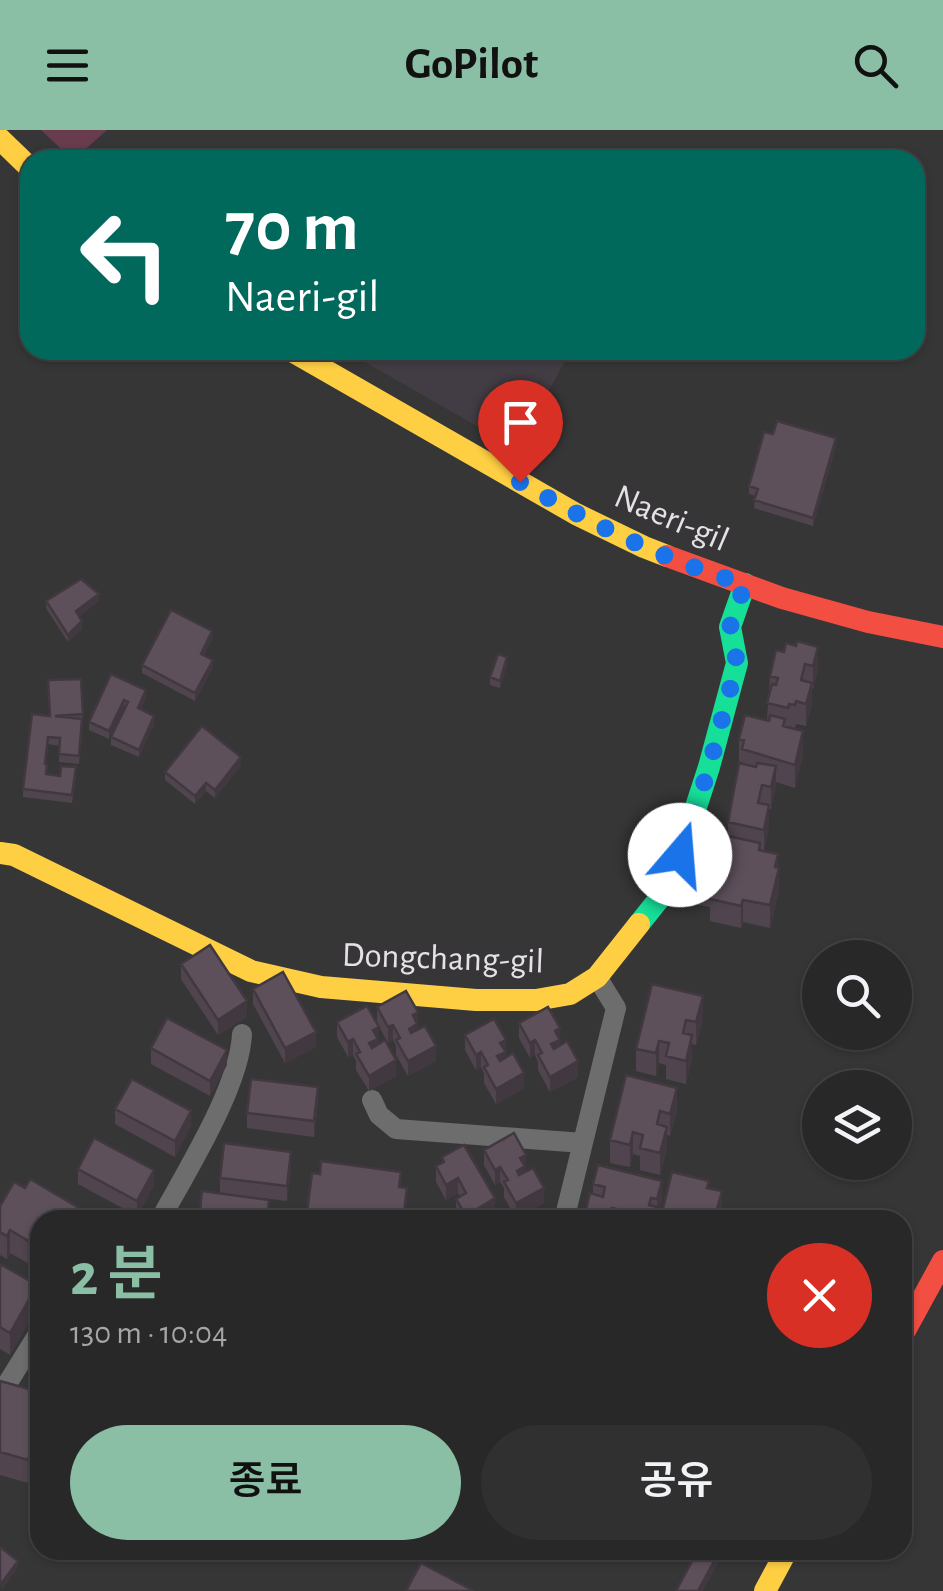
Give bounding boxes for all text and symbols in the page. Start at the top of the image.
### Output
icon: menu [40,38,95,93]
icon: search [848,38,903,93]
text: GoPilot [405,42,538,87]
icon: left [60,190,190,320]
text: 70 m [225,193,359,263]
text: Naeri-gil [225,275,380,320]
pin [478,380,563,483]
icon: arrive [493,395,548,450]
street label: Naeri-gil [609,479,734,558]
position arrow [628,803,732,907]
street label: Dongchang-gil [341,937,545,980]
map controls [802,940,912,1180]
button: search [802,940,912,1050]
button: layers [802,1070,912,1180]
button: close [767,1243,872,1348]
text: 2 분 [70,1246,163,1306]
text: 130 m · 10:04 [70,1317,227,1349]
button: 종료 [70,1425,461,1540]
button: 공유 [481,1425,872,1540]

